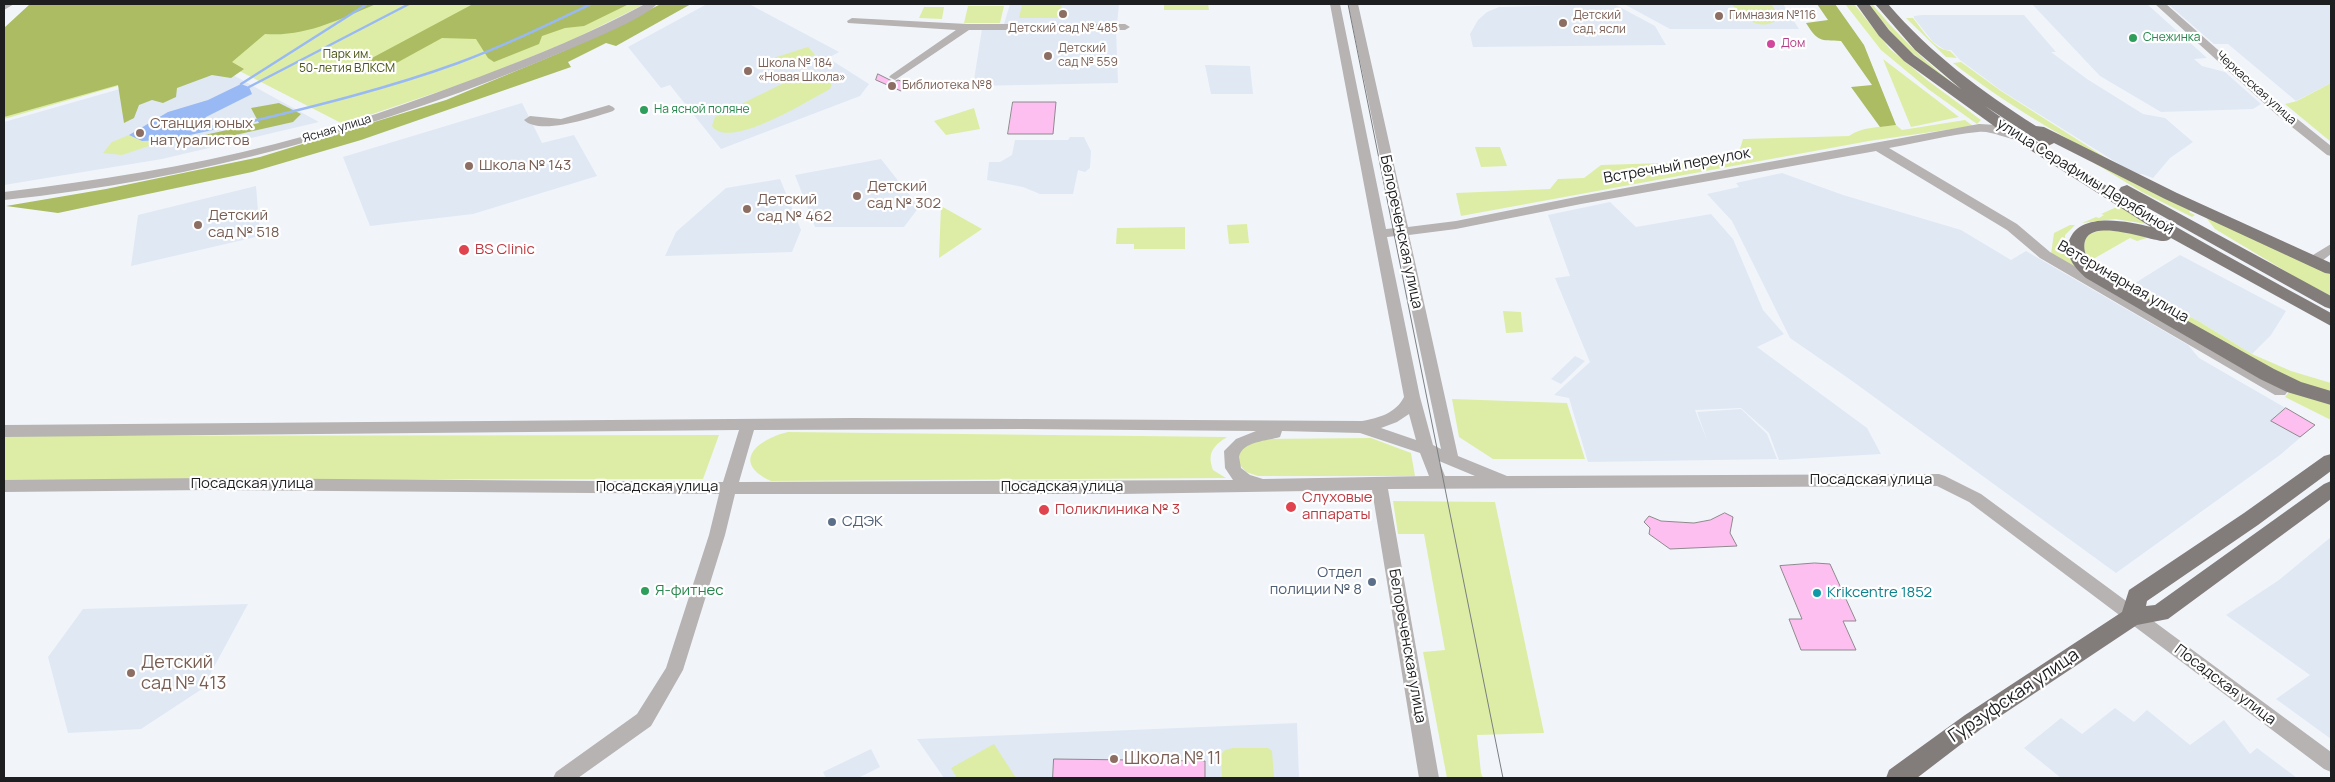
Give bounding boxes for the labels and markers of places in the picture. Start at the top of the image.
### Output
marker: Детский сад № 485 [1057,8,1069,20]
place label: Детский сад, ясли [1573,9,1626,37]
place label: Гимназия №116 [1729,9,1816,23]
marker: Гимназия №116 [1713,10,1725,22]
marker: Детский сад, ясли [1557,17,1569,29]
place label: Детский сад № 485 [1008,22,1118,36]
place label: Снежинка [2143,31,2200,45]
marker: Снежинка [2127,32,2139,44]
place label: Дом [1781,37,1805,51]
marker: Дом [1765,38,1777,50]
place label: Детский сад № 559 [1058,42,1118,70]
marker: Детский сад № 559 [1042,50,1054,62]
place label: Школа № 184 «Новая Школа» [758,57,846,85]
marker: Школа № 184 «Новая Школа» [742,65,754,77]
place label: Библиотека №8 [902,79,992,93]
marker: Библиотека №8 [886,80,898,92]
place label: На ясной поляне [654,103,750,117]
marker: На ясной поляне [638,104,650,116]
place label: Станция юных натуралистов [150,115,253,150]
marker: Станция юных натуралистов [134,127,146,139]
place label: Школа № 143 [479,157,571,175]
marker: Школа № 143 [463,160,475,172]
place label: Детский сад № 302 [867,178,941,213]
marker: Детский сад № 302 [851,190,863,202]
place label: Детский сад № 462 [757,191,832,226]
marker: Детский сад № 462 [741,203,753,215]
place label: Детский сад № 518 [208,207,279,242]
marker: Детский сад № 518 [192,219,204,231]
place label: BS Clinic [475,241,535,259]
marker: BS Clinic [457,243,471,257]
place label: Слуховые аппараты [1302,489,1373,524]
marker: Слуховые аппараты [1284,500,1298,514]
place label: Поликлиника № 3 [1055,501,1180,519]
marker: Поликлиника № 3 [1037,503,1051,517]
place label: СДЭК [842,513,883,531]
marker: СДЭК [826,516,838,528]
place label: Отдел полиции № 8 [1270,564,1362,599]
marker: Отдел полиции № 8 [1366,576,1378,588]
place label: Я-фитнес [655,582,724,600]
place label: Krikcentre 1852 [1827,584,1932,602]
marker: Я-фитнес [639,585,651,597]
marker: Krikcentre 1852 [1811,587,1823,599]
place label: Детский сад № 413 [141,652,226,694]
marker: Детский сад № 413 [125,667,137,679]
place label: Школа № 11 [1124,748,1221,770]
marker: Школа № 11 [1108,753,1120,765]

